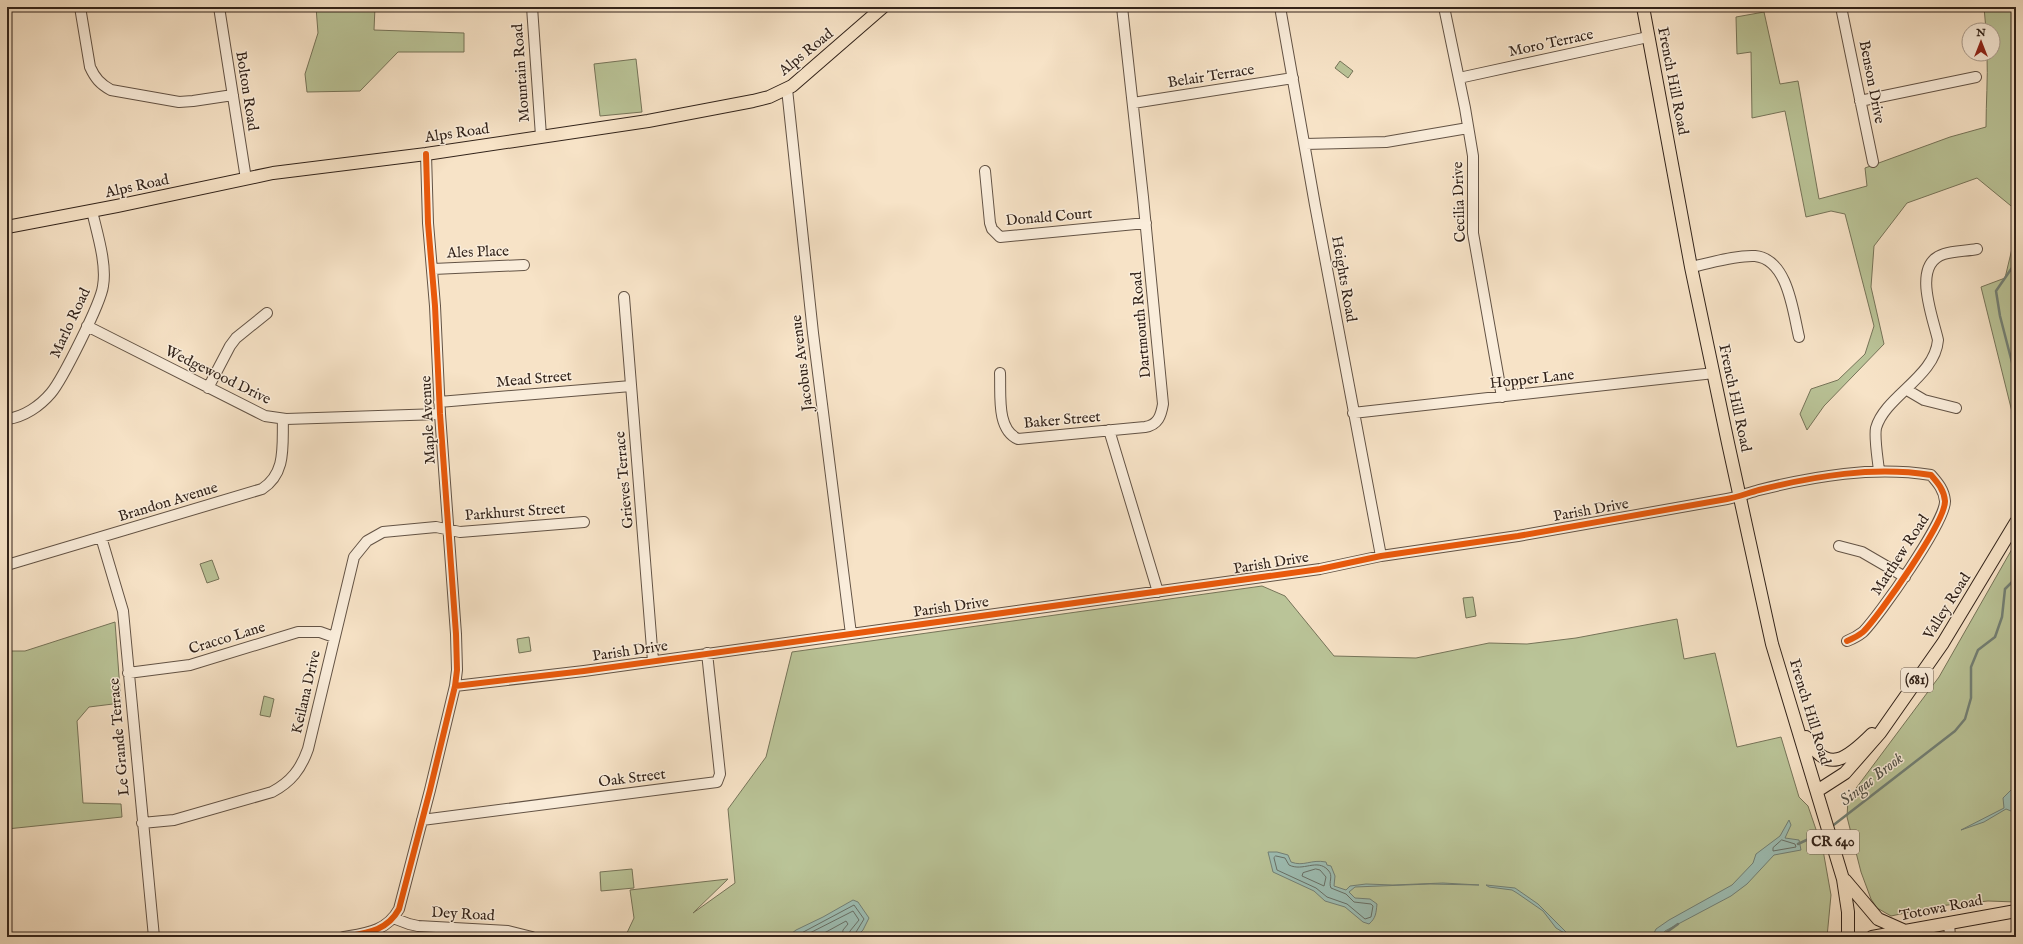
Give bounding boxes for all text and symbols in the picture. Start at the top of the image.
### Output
street label: Mountain Road [508,22,534,123]
north arrow [1961,22,2001,62]
street label: Alps Road [774,24,838,80]
street label: Moro Terrace [1507,25,1595,61]
street label: French Hill Road [1653,25,1693,138]
text: N [1975,26,1986,40]
street label: Benson Drive [1855,39,1889,125]
street label: Bolton Road [231,50,263,133]
street label: Belair Terrace [1166,60,1256,92]
street label: Alps Road [423,119,491,147]
street label: Cecilia Drive [1448,161,1470,243]
street label: Alps Road [102,170,172,202]
street label: Donald Court [1005,204,1093,230]
street label: Heights Road [1327,234,1361,325]
street label: Ales Place [446,241,510,263]
street label: Dartmouth Road [1127,270,1155,379]
street label: Marlo Road [45,284,95,361]
street label: Jacobus Avenue [787,314,818,414]
street label: Wedgewood Drive [162,341,274,409]
street label: French Hill Road [1714,342,1756,455]
street label: Hopper Lane [1489,365,1575,393]
street label: Mead Street [495,366,573,392]
street label: Maple Avenue [416,375,440,465]
street label: Baker Street [1023,407,1101,433]
street label: Grieves Terrace [610,430,638,529]
street label: Brandon Avenue [116,478,220,526]
street label: Parish Drive [1552,494,1630,526]
street label: Parkhurst Street [464,499,566,525]
street label: Matthew Road [1867,510,1934,599]
street label: Parish Drive [1232,548,1310,578]
street label: Valley Road [1919,568,1975,644]
street label: Parish Drive [912,592,990,622]
street label: Cracco Lane [186,617,268,659]
street label: Parish Drive [591,636,669,666]
street label: Keilana Drive [287,648,325,736]
street label: French Hill Road [1785,657,1835,768]
road number: (681) [1901,668,1933,692]
street label: Le Grande Terrace [104,677,134,797]
water label: Singac Brook [1836,749,1908,811]
street label: Oak Street [597,764,667,792]
road number: CR 640 [1807,830,1859,854]
street label: Totowa Road [1898,890,1985,925]
street label: Dey Road [431,903,496,925]

